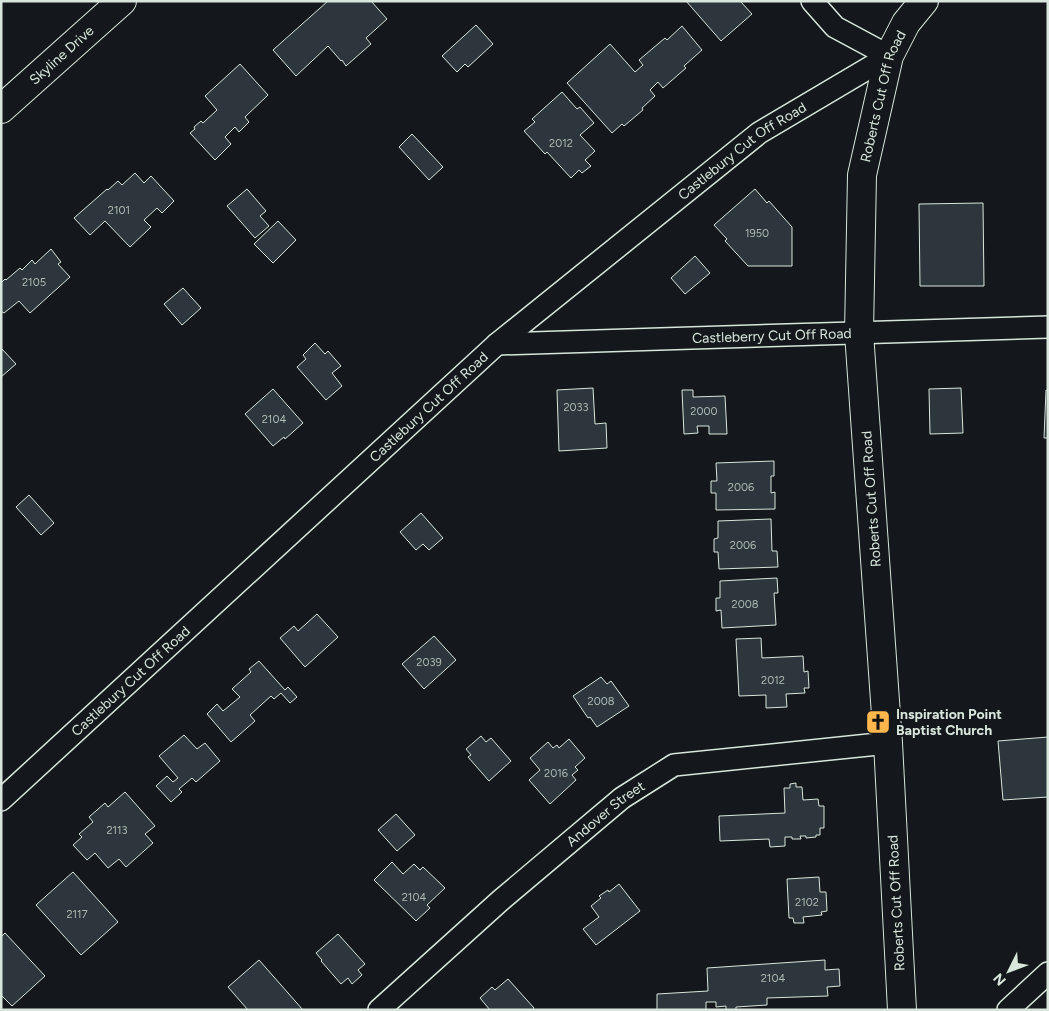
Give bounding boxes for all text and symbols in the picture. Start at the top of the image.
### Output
street label: Skyline Drive [26,22,98,89]
street label: Roberts Cut Off Road [857,28,910,164]
street label: Castlebury Cut Off Road [675,99,810,204]
house number: 2012 [549,137,573,150]
house number: 2101 [108,204,130,217]
house number: 1950 [745,227,769,240]
house number: 2105 [22,276,46,289]
street label: Castleberry Cut Off Road [692,325,852,347]
street label: Castlebury Cut Off Road [366,348,492,466]
house number: 2033 [563,401,589,414]
house number: 2000 [690,405,718,418]
house number: 2104 [262,413,286,426]
street label: Roberts Cut Off Road [858,430,885,568]
house number: 2006 [728,481,754,494]
house number: 2006 [730,539,756,552]
house number: 2008 [731,598,759,611]
street label: Castlebury Cut Off Road [68,623,194,740]
house number: 2039 [416,656,442,669]
house number: 2012 [761,674,785,687]
house number: 2008 [587,695,615,708]
place label: Inspiration Point Baptist Church [896,706,1002,739]
church icon: Inspiration Point Baptist Church [865,709,891,735]
house number: 2016 [544,767,568,780]
street label: Andover Street [563,778,648,850]
house number: 2113 [106,824,128,837]
street label: Roberts Cut Off Road [884,834,909,971]
house number: 2104 [402,891,426,904]
house number: 2102 [795,896,819,909]
house number: 2117 [66,908,88,921]
north arrow [984,946,1034,996]
text: N [990,970,1010,989]
house number: 2104 [761,972,785,985]

